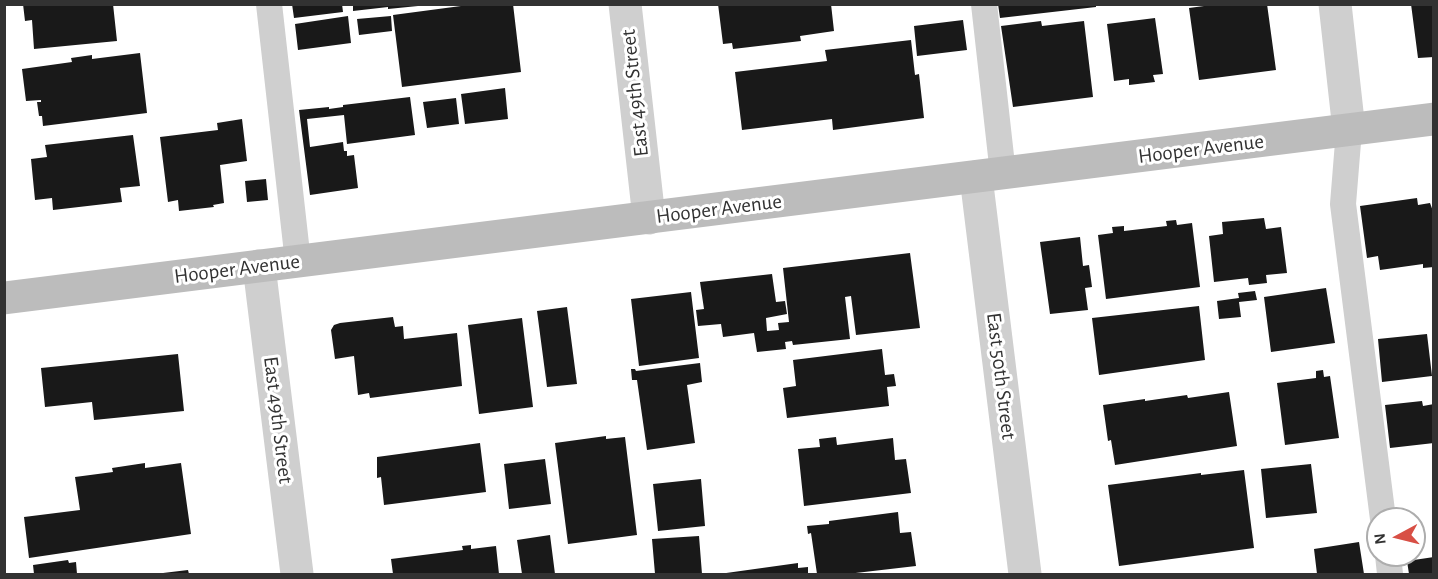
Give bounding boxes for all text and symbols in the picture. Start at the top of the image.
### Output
street label: East 49th Street [616,28,654,158]
street label: Hooper Avenue [1137,129,1265,169]
street label: Hooper Avenue [655,189,783,229]
street label: Hooper Avenue [173,249,301,289]
street label: East 50th Street [981,311,1021,441]
street label: East 49th Street [258,355,298,485]
north arrow [1366,507,1426,567]
text: N [1372,532,1389,545]

